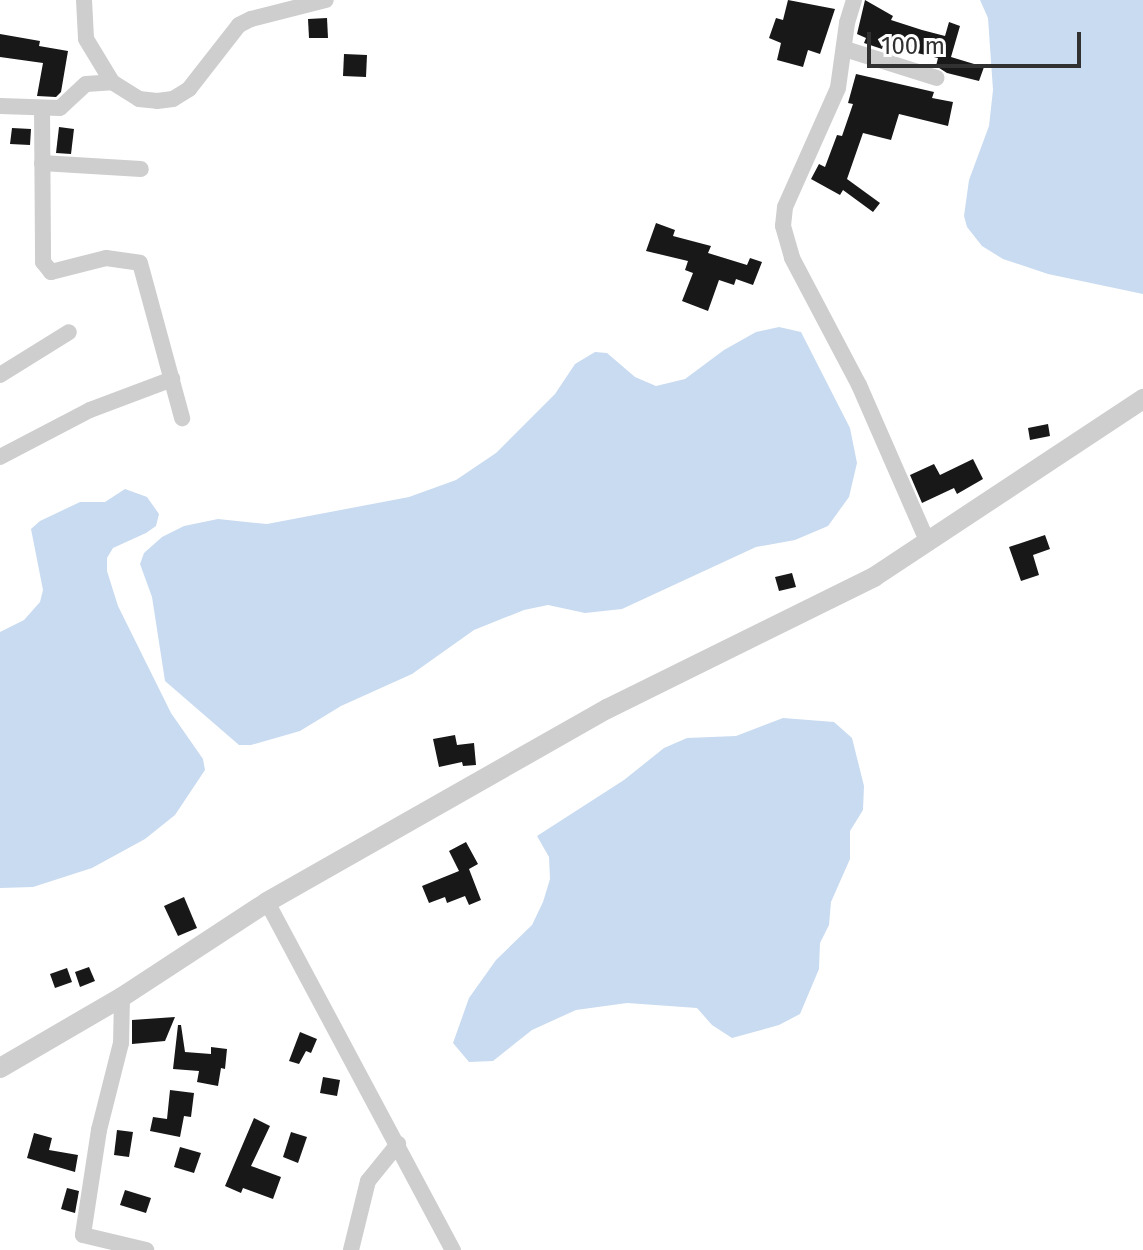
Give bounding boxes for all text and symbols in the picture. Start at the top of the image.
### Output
scale bar [871,16,1085,66]
text: 100 m [881,32,945,60]

